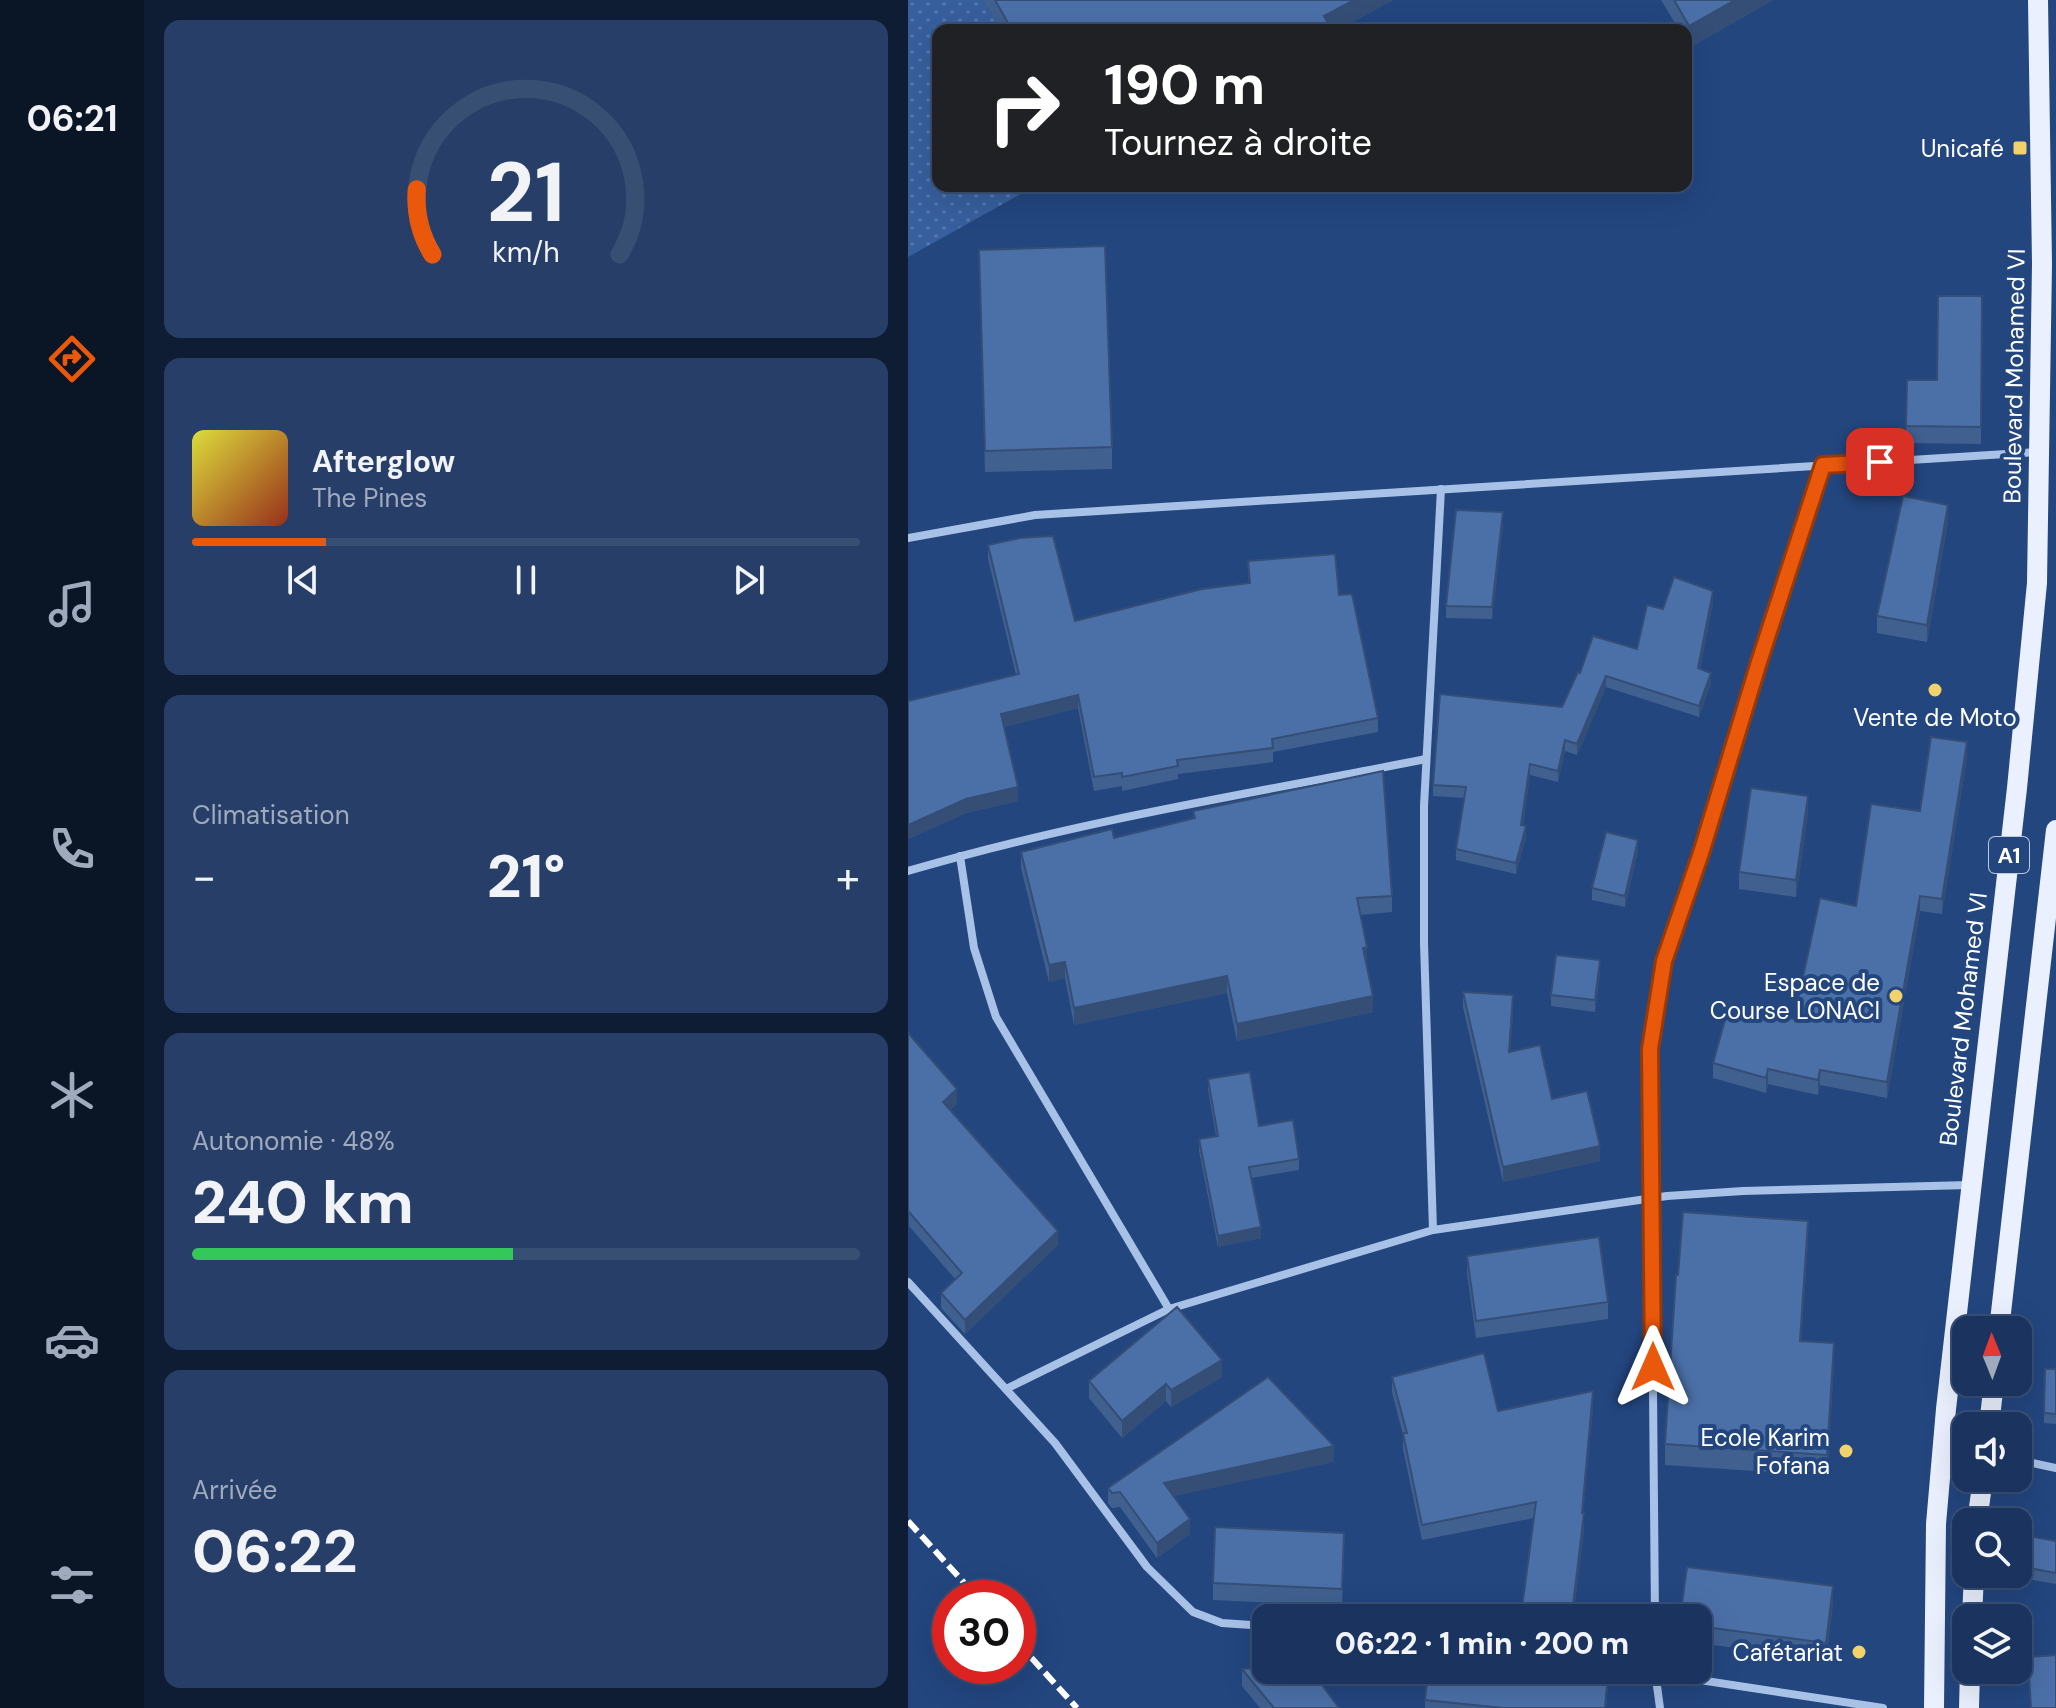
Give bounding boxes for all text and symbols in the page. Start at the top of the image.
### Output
text: 190 m [1104,48,1265,121]
icon: right [972,56,1076,160]
text: 06:21 [26,95,118,142]
text: Tournez à droite [1104,119,1372,166]
place label: Unicafé [1921,133,2004,164]
text: 21 [487,137,565,246]
marker: Unicafé [2011,139,2029,157]
text: km/h [492,234,560,271]
street label: Boulevard Mohamed VI [1996,248,2032,504]
icon: directions [44,331,100,387]
pin [1846,428,1914,496]
icon: arrive [1858,440,1902,484]
text: Afterglow [312,442,455,481]
text: The Pines [312,481,427,515]
icon: previous [281,558,325,602]
icon: pause [504,558,548,602]
icon: next [727,558,771,602]
icon: music [44,576,100,632]
marker: Vente de Moto [1926,681,1944,699]
place label: Vente de Moto [1853,702,2017,733]
text: Climatisation [192,798,350,832]
icon: phone [44,821,100,877]
text: 21° [487,837,565,916]
road number: A1 [1989,837,2029,873]
text: − [192,848,216,906]
text: + [836,848,860,906]
street label: Boulevard Mohamed VI [1932,890,1994,1148]
place label: Espace de Course LONACI [1710,967,1880,1026]
marker: Espace de Course LONACI [1887,987,1905,1005]
icon: climate [44,1067,100,1123]
text: Autonomie · 48% [192,1124,395,1158]
text: 240 km [192,1163,414,1242]
icon: car [44,1312,100,1368]
north arrow [1952,1316,2032,1396]
map controls [1952,1316,2032,1684]
position arrow [1611,1325,1695,1409]
button: sound [1952,1412,2032,1492]
place label: Ecole Karim Fofana [1701,1422,1830,1481]
marker: Ecole Karim Fofana [1837,1442,1855,1460]
text: Arrivée [192,1473,277,1507]
button: search [1952,1508,2032,1588]
text: 06:22 [192,1512,357,1591]
icon: filters [44,1557,100,1613]
speed limit sign: 30 [932,1580,1036,1684]
button: layers [1952,1604,2032,1684]
text: 06:22 · 1 min · 200 m [1335,1624,1629,1663]
place label: Cafétariat [1733,1637,1843,1668]
marker: Cafétariat [1850,1643,1868,1661]

